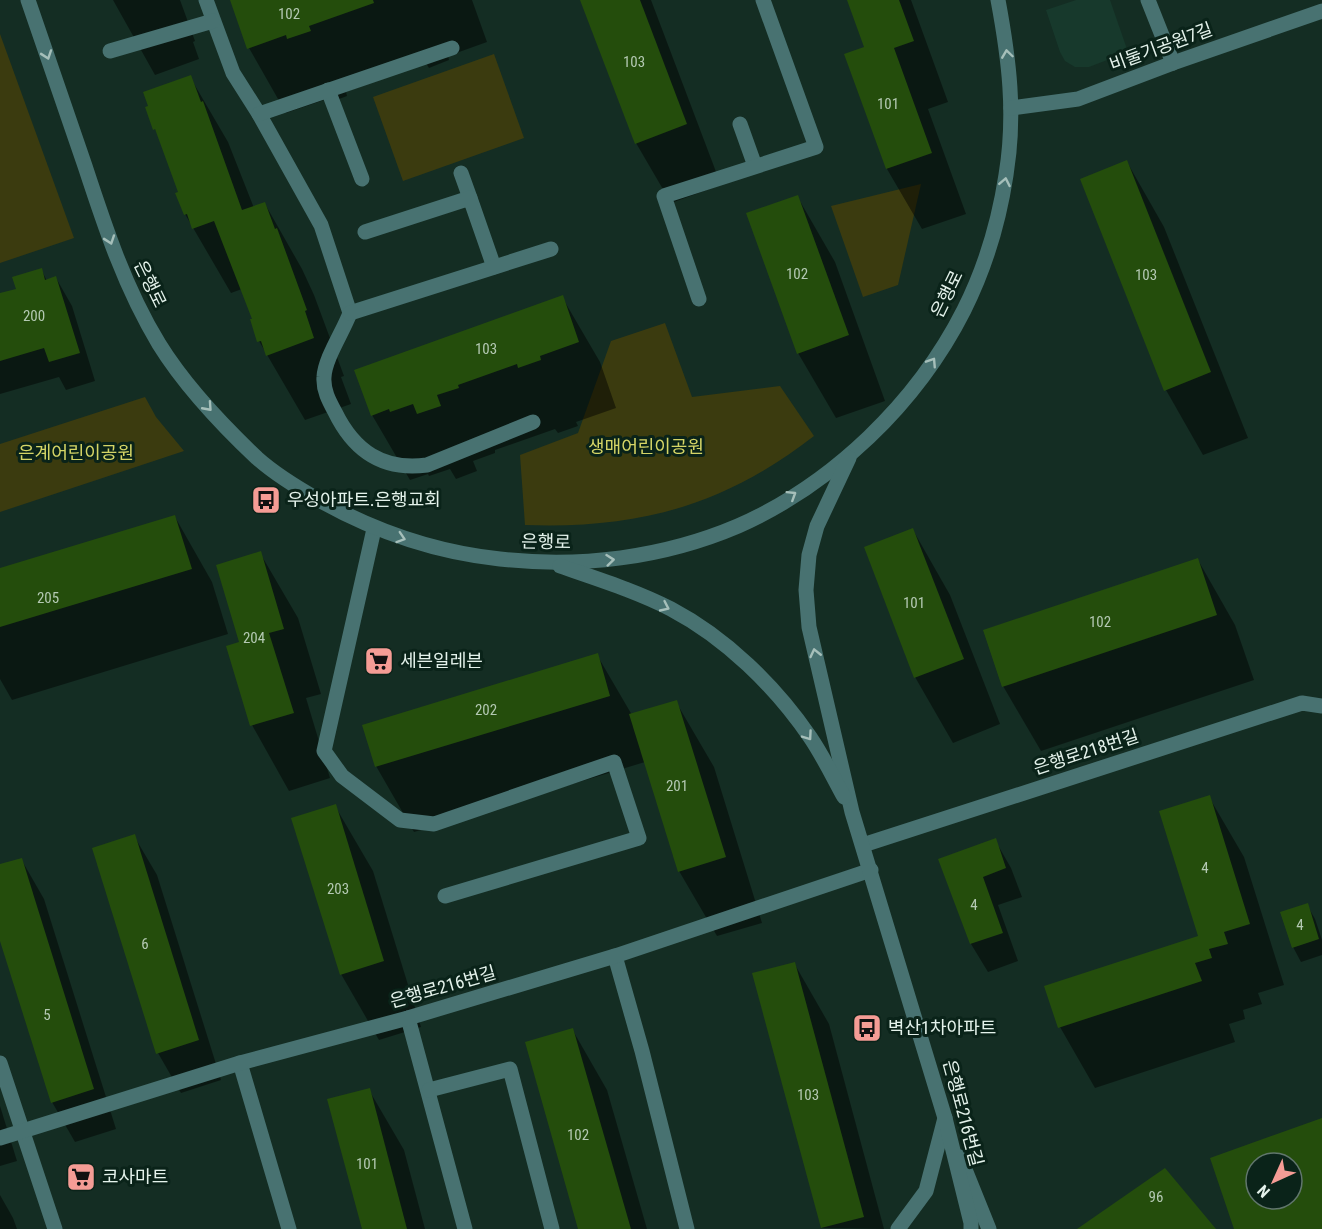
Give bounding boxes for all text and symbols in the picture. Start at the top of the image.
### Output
house number: 102 [278,5,300,23]
street label: 비둘기공원7길 [1106,18,1215,75]
one-way arrow [40,49,53,60]
one-way arrow [1002,49,1014,58]
house number: 103 [623,53,645,71]
house number: 101 [877,95,899,113]
one-way arrow [998,178,1011,188]
one-way arrow [102,234,115,245]
street label: 은행로 [130,257,171,311]
house number: 102 [786,265,808,283]
house number: 103 [1135,266,1157,284]
street label: 은행로 [926,267,967,321]
house number: 200 [23,307,45,325]
house number: 103 [475,340,497,358]
one-way arrow [925,357,936,368]
one-way arrow [201,400,212,410]
park label: 생매어린이공원 [588,436,704,457]
park label: 은계어린이공원 [18,442,134,463]
bus stop icon: 우성아파트.은행교회 [250,484,282,516]
place label: 우성아파트.은행교회 [287,489,441,510]
one-way arrow [786,491,796,503]
one-way arrow [395,531,406,544]
street label: 은행로 [521,531,571,552]
one-way arrow [606,554,615,567]
house number: 205 [37,589,59,607]
house number: 101 [903,594,925,612]
one-way arrow [659,599,670,611]
house number: 102 [1089,613,1111,631]
house number: 204 [243,629,265,647]
supermarket icon: 세븐일레븐 [363,645,395,677]
one-way arrow [809,648,822,658]
place label: 세븐일레븐 [400,650,483,671]
house number: 202 [475,701,497,719]
street label: 은행로218번길 [1031,725,1141,778]
one-way arrow [801,729,812,740]
house number: 201 [666,777,688,795]
house number: 4 [1201,859,1209,877]
house number: 203 [327,880,349,898]
house number: 4 [970,896,978,914]
house number: 4 [1296,916,1304,934]
house number: 6 [141,935,149,953]
street label: 은행로216번길 [387,961,498,1012]
house number: 5 [43,1006,51,1024]
bus stop icon: 벽산1차아파트 [851,1012,883,1044]
place label: 벽산1차아파트 [888,1017,996,1038]
street label: 은행로216번길 [939,1057,988,1168]
house number: 103 [797,1086,819,1104]
house number: 102 [567,1126,589,1144]
north arrow [1244,1151,1304,1211]
house number: 101 [356,1155,378,1173]
supermarket icon: 코사마트 [65,1161,97,1193]
place label: 코사마트 [102,1166,168,1187]
text: N [1254,1181,1274,1201]
house number: 96 [1149,1188,1163,1206]

